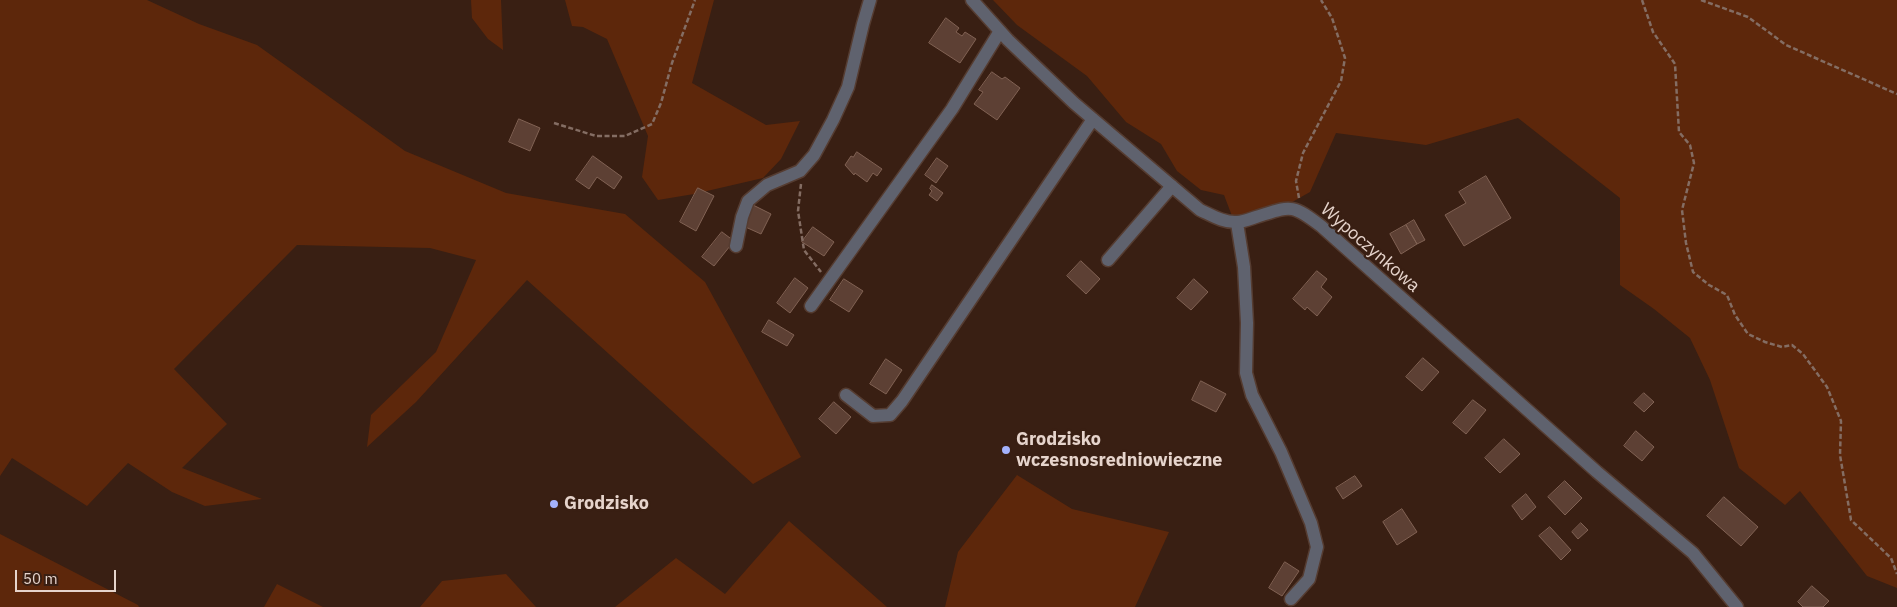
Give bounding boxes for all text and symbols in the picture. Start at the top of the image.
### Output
street label: Wypoczynkowa [1316,199,1424,297]
place label: Grodzisko wczesnosredniowieczne [1016,429,1222,472]
marker: Grodzisko wczesnosredniowieczne [1000,444,1012,456]
place label: Grodzisko [564,493,649,515]
marker: Grodzisko [548,498,560,510]
scale bar [18,560,119,592]
text: 50 m [23,569,58,588]

